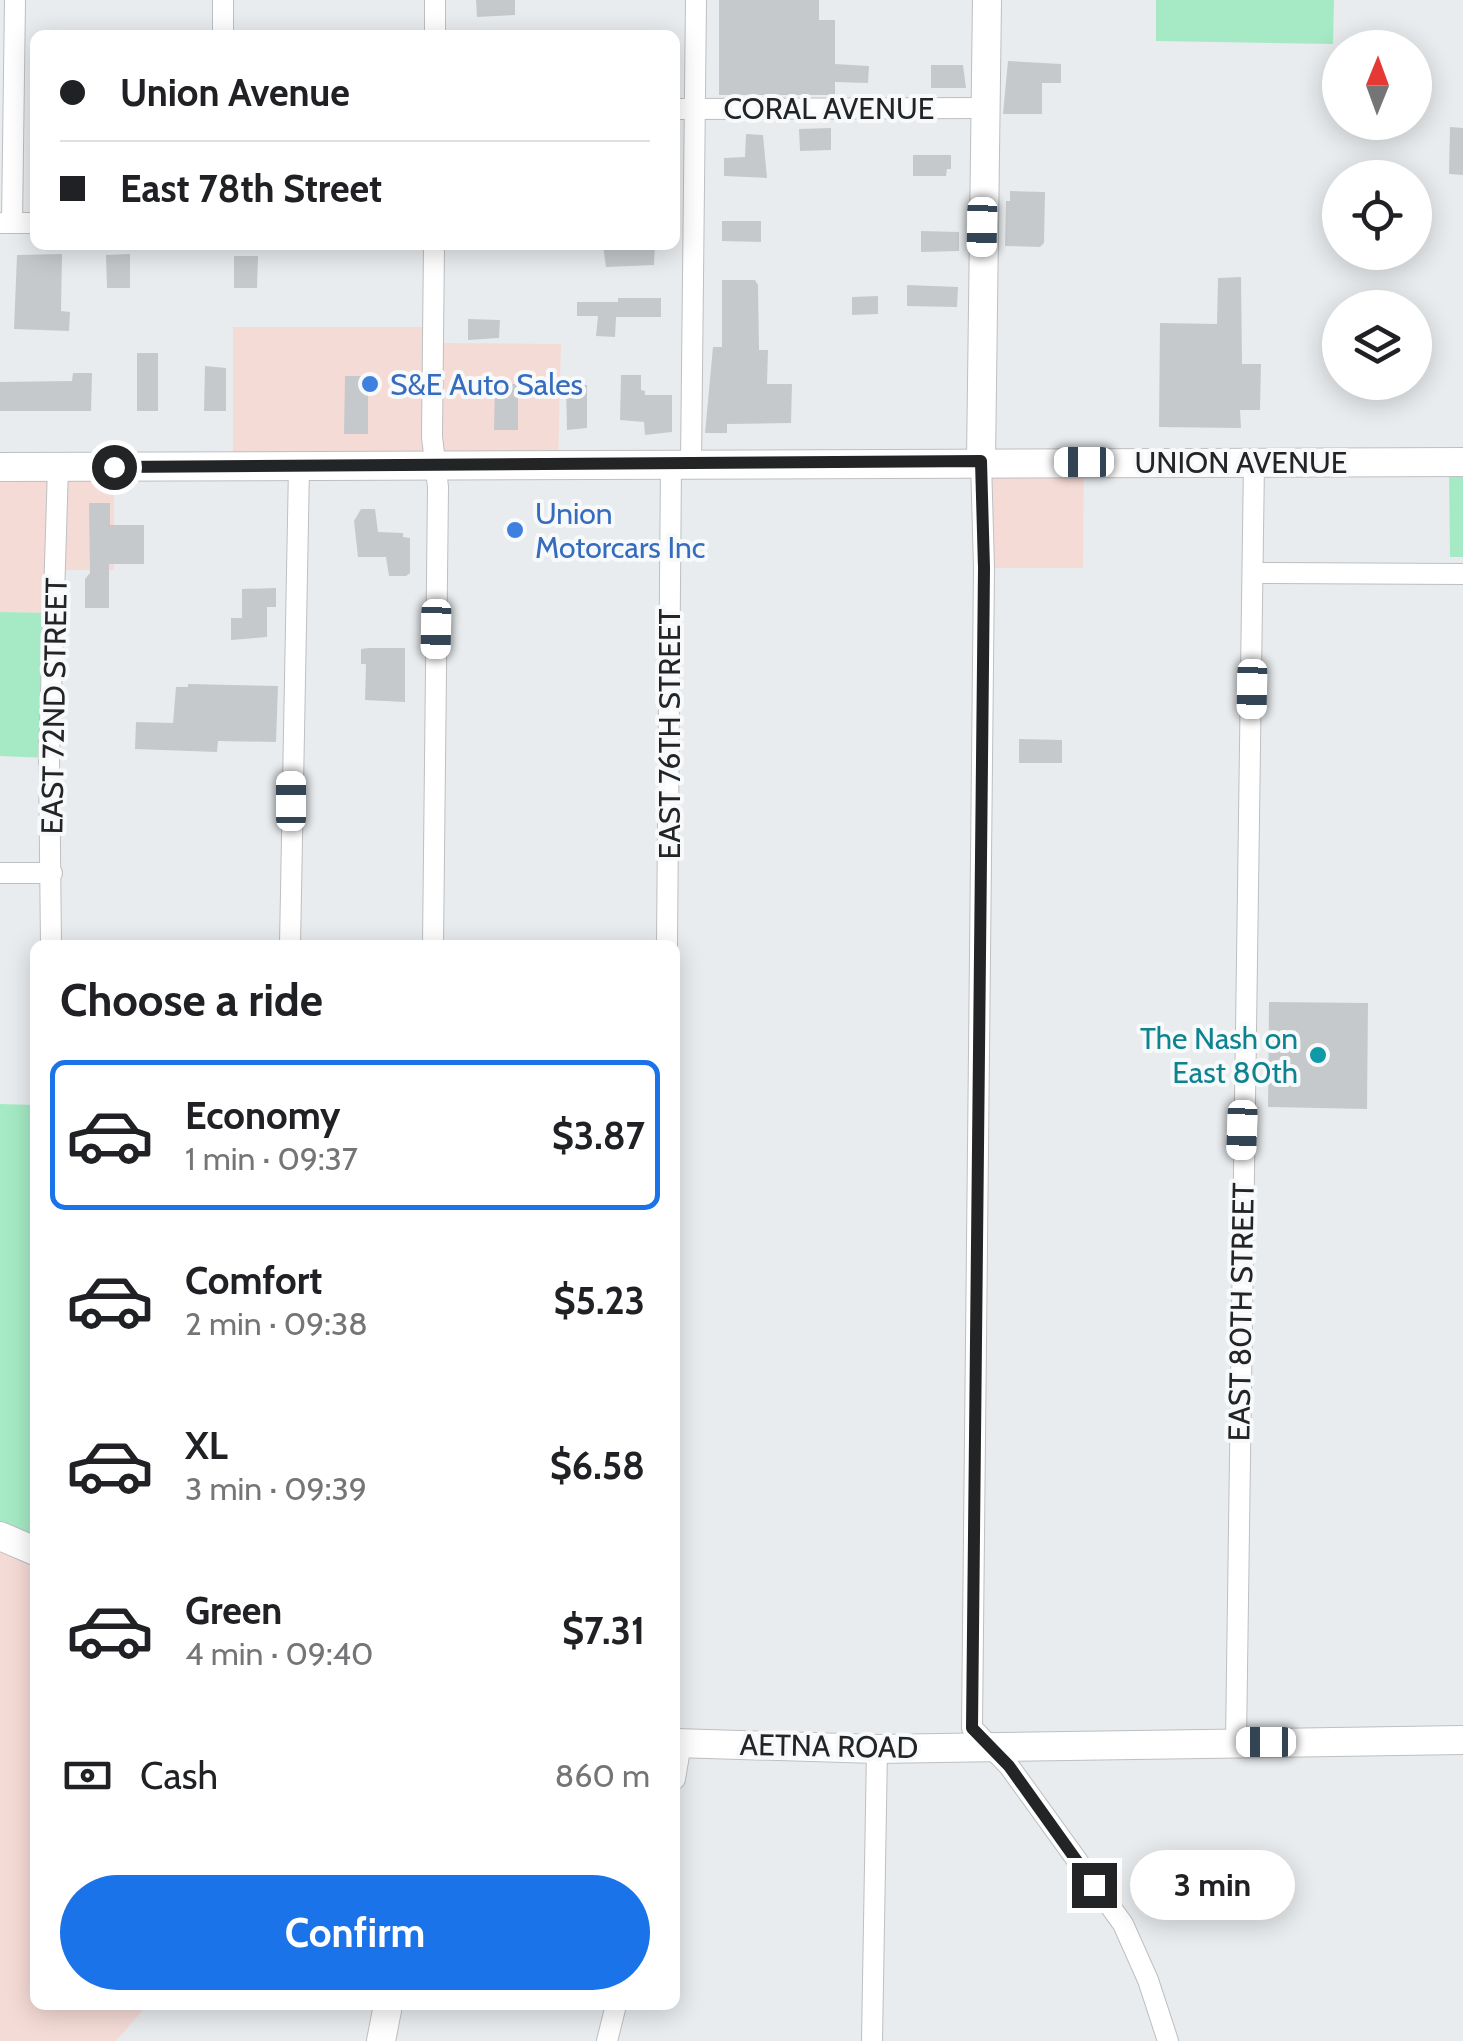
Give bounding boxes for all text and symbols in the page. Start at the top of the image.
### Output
north arrow [1322,30,1432,140]
map controls [1322,30,1432,400]
text: Union Avenue [120,69,350,116]
street label: CORAL AVENUE [724,90,934,127]
button: locate [1322,160,1432,270]
text: East 78th Street [120,165,382,212]
car [966,197,998,257]
button: layers [1322,290,1432,400]
place label: S&E Auto Sales [390,366,583,403]
marker: S&E Auto Sales [359,373,381,395]
street label: UNION AVENUE [1135,444,1347,481]
route start [92,445,137,490]
car [1054,447,1114,477]
place label: Union Motorcars Inc [535,495,705,566]
marker: Union Motorcars Inc [504,519,526,541]
street label: EAST 72ND STREET [33,577,75,835]
car [420,599,452,659]
street label: EAST 76TH STREET [651,609,688,859]
car [1236,659,1268,719]
car [276,771,306,831]
text: Choose a ride [60,973,323,1027]
place label: The Nash on East 80th [1140,1020,1298,1091]
marker: The Nash on East 80th [1307,1044,1329,1066]
icon: car [65,1090,155,1180]
text: Economy [185,1092,340,1139]
car [1226,1099,1258,1161]
text: $3.87 [552,1112,645,1159]
text: 1 min · 09:37 [185,1139,358,1178]
street label: EAST 80TH STREET [1220,1182,1262,1442]
icon: car [65,1255,155,1345]
text: Comfort [185,1257,322,1304]
text: $5.23 [554,1277,645,1324]
text: 2 min · 09:38 [185,1304,368,1343]
icon: car [65,1420,155,1510]
text: XL [185,1422,228,1469]
text: $6.58 [550,1442,645,1489]
text: 3 min · 09:39 [185,1469,367,1508]
icon: car [65,1585,155,1675]
text: Green [185,1587,282,1634]
text: $7.31 [562,1607,645,1654]
text: 4 min · 09:40 [185,1634,373,1673]
street label: AETNA ROAD [739,1726,919,1766]
car [1236,1727,1296,1757]
icon: cash [60,1748,115,1803]
text: Cash [140,1752,218,1799]
text: 860 m [555,1756,650,1795]
callout: 3 min [1129,1850,1294,1920]
route end [1072,1863,1117,1908]
text: 3 min [1174,1865,1251,1904]
button: Confirm [60,1875,650,1990]

